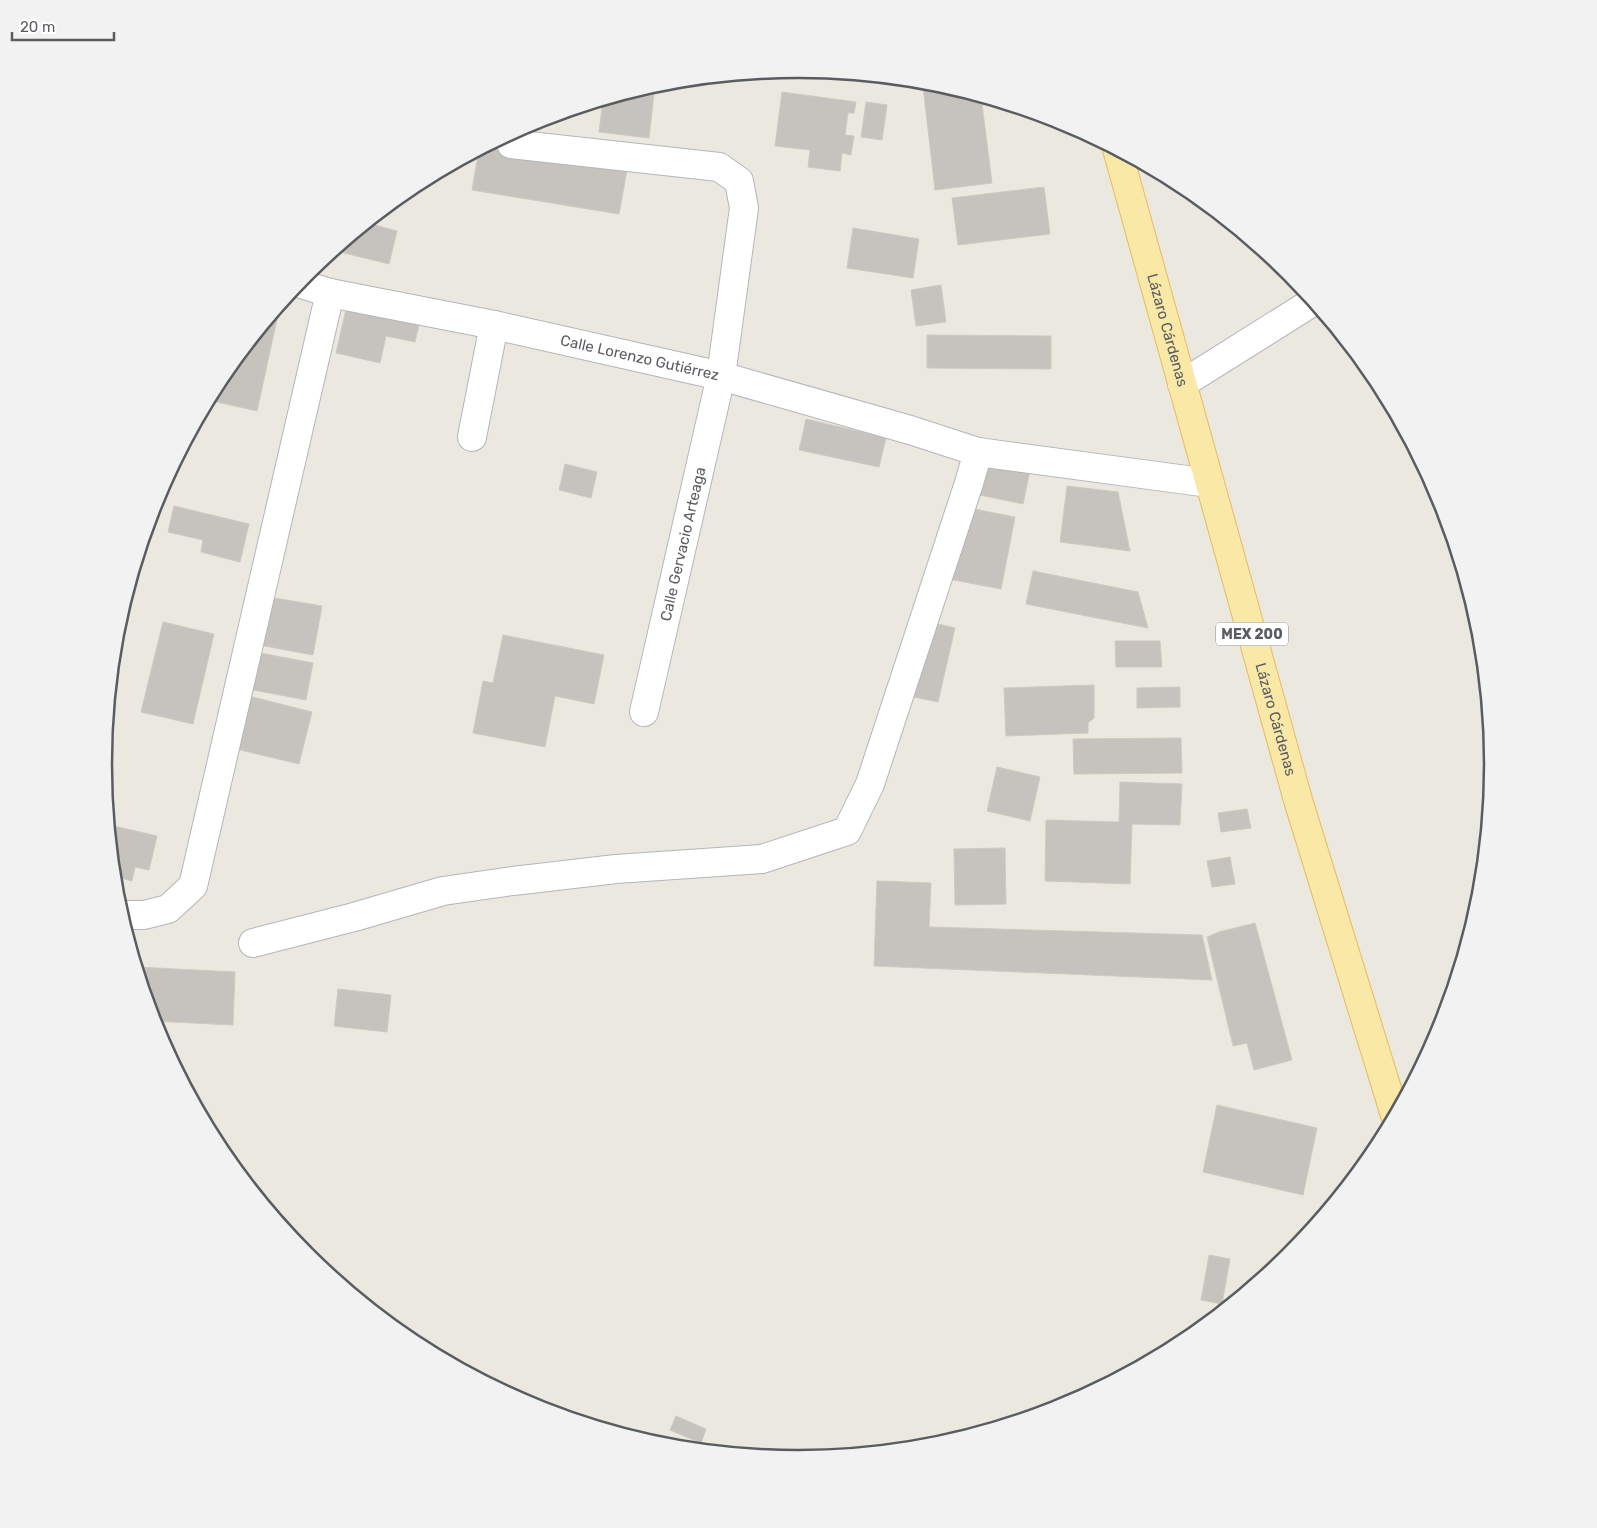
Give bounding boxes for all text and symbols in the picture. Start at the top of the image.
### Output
scale bar [12,10,115,42]
text: 20 m [20,18,55,36]
street label: Lázaro Cárdenas [1143,271,1192,389]
street label: Calle Lorenzo Gutiérrez [559,331,721,384]
street label: Calle Gervacio Arteaga [657,465,709,623]
road number: MEX 200 [1216,622,1288,646]
street label: Lázaro Cárdenas [1251,661,1300,778]

